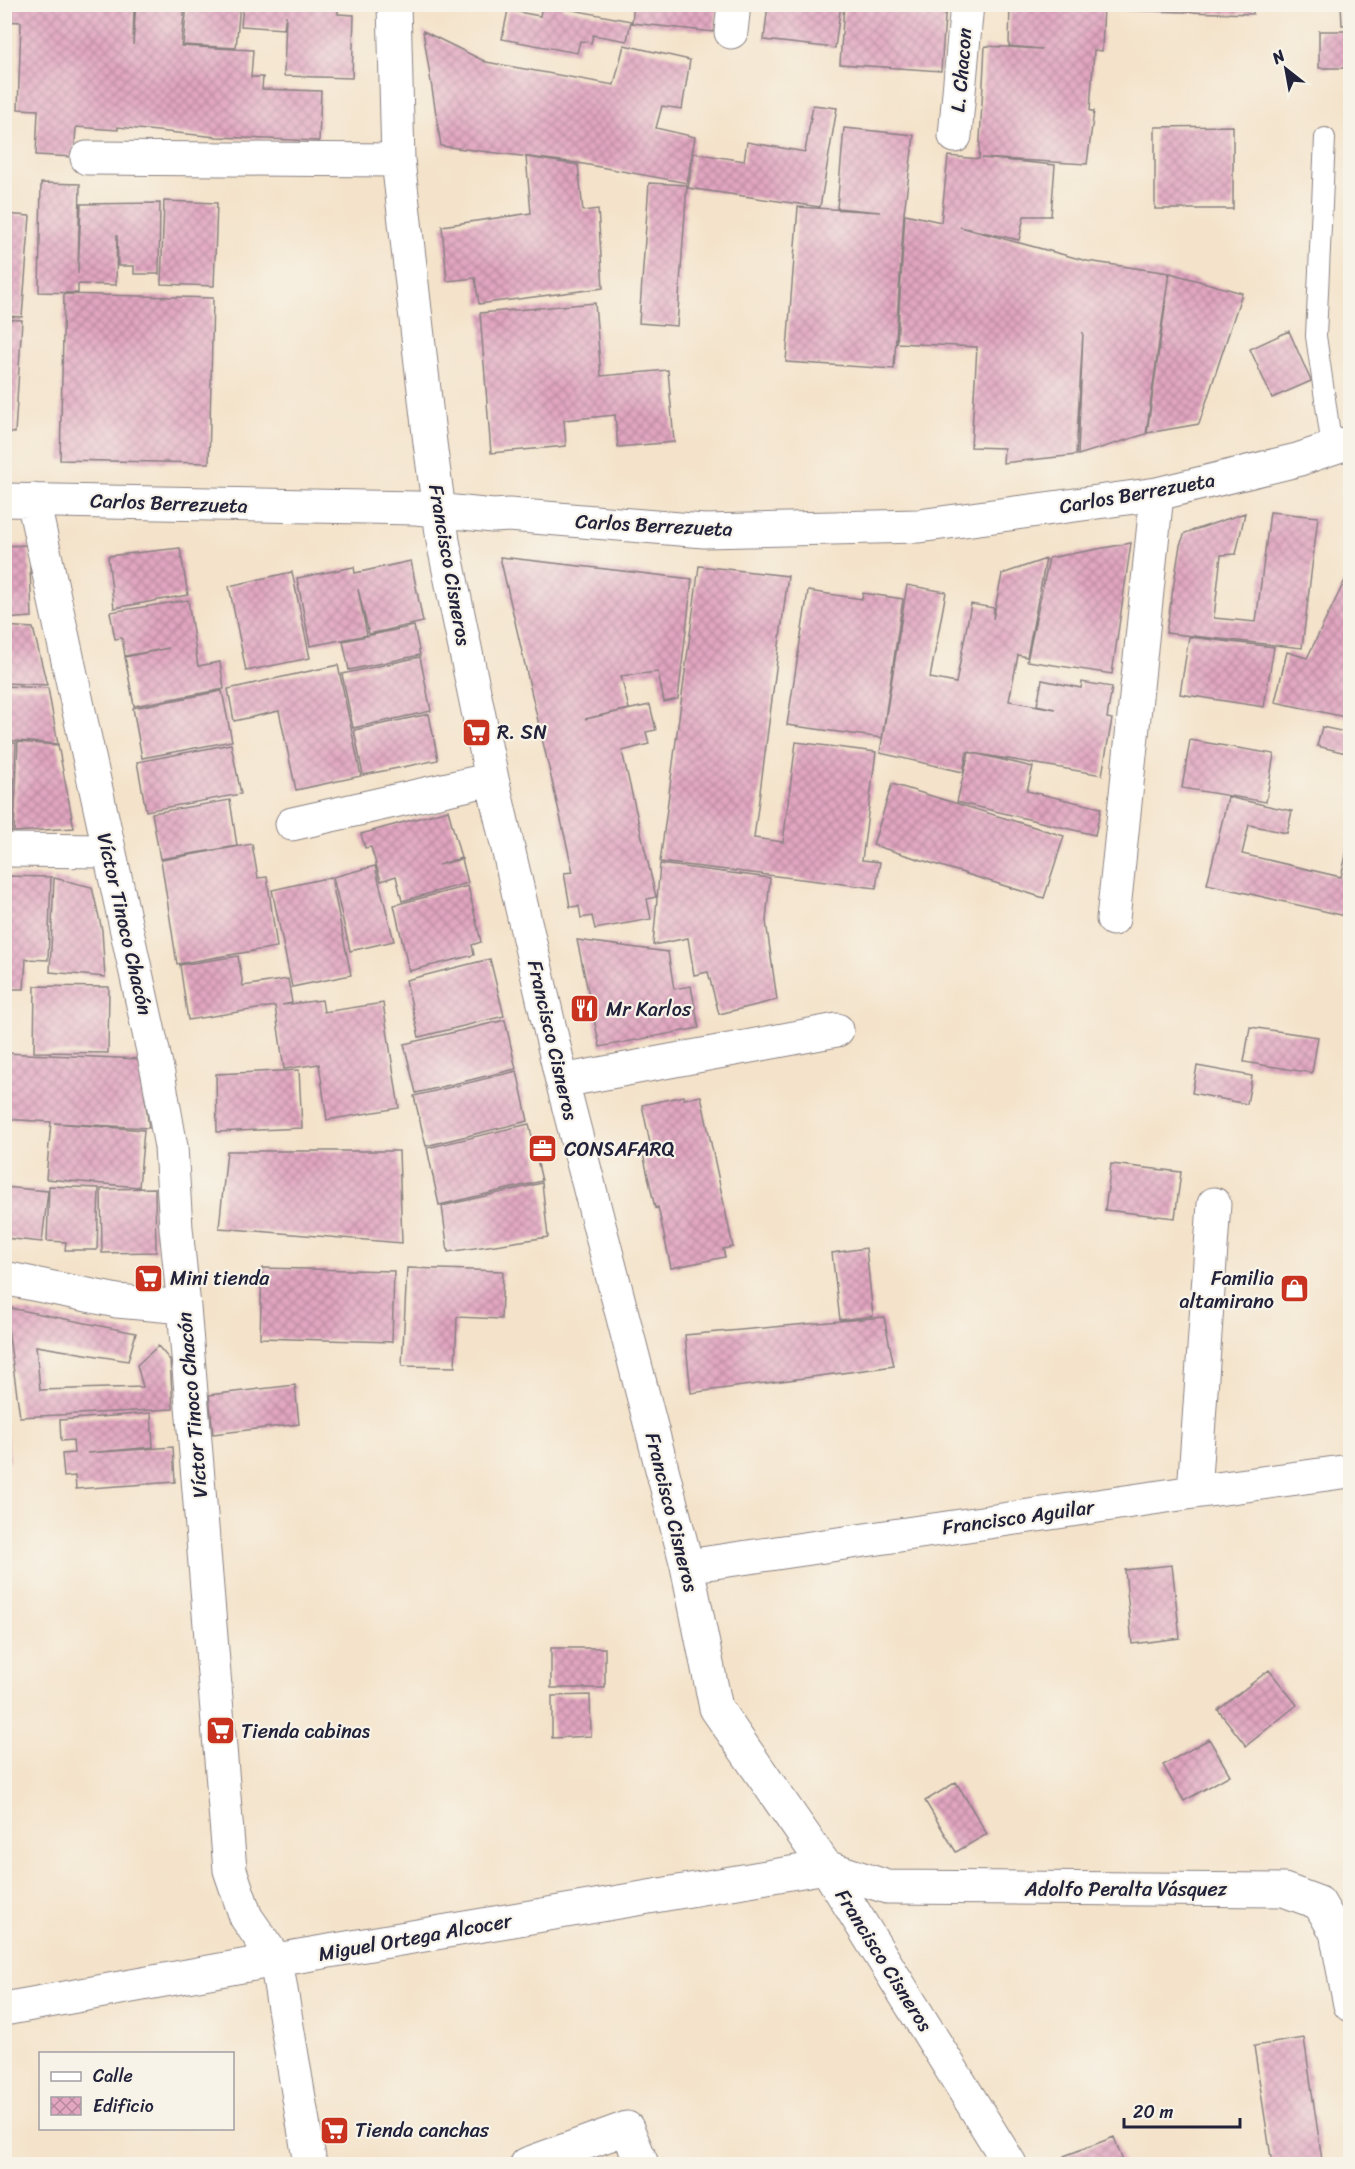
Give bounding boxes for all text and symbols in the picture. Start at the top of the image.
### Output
street label: L. Chacon [940,26,983,114]
north arrow [1256,39,1316,99]
text: N [1265,41,1292,72]
street label: Carlos Berrezueta [1056,463,1218,524]
street label: Francisco Cisneros [418,482,481,649]
street label: Carlos Berrezueta [90,483,248,524]
street label: Carlos Berrezueta [574,504,734,547]
place label: R. SN [497,715,547,750]
supermarket icon: R. SN [460,716,492,748]
street label: Víctor Tinoco Chacón [87,829,163,1019]
street label: Francisco Cisneros [517,957,588,1124]
place label: Mr Karlos [606,992,692,1027]
restaurant icon: Mr Karlos [569,993,601,1025]
place label: CONSAFARQ [564,1132,675,1167]
office icon: CONSAFARQ [527,1133,559,1165]
place label: Mini tienda [170,1261,270,1296]
place label: Familia altamirano [1179,1261,1274,1319]
supermarket icon: Mini tienda [133,1262,165,1294]
shop icon: Familia altamirano [1279,1273,1311,1305]
street label: Víctor Tinoco Chacón [167,1310,218,1499]
street label: Francisco Cisneros [635,1429,708,1596]
street label: Francisco Aguilar [940,1489,1098,1545]
place label: Tienda cabinas [241,1714,371,1749]
supermarket icon: Tienda cabinas [204,1715,236,1747]
street label: Adolfo Peralta Vásquez [1024,1872,1228,1907]
street label: Francisco Cisneros [825,1882,942,2039]
street label: Miguel Ortega Alcocer [316,1903,515,1972]
legend [39,2052,234,2130]
text: Calle [93,2060,133,2092]
text: Edificio [93,2090,154,2122]
scale bar [1124,2091,1240,2129]
text: 20 m [1133,2096,1173,2128]
place label: Tienda canchas [355,2113,490,2148]
supermarket icon: Tienda canchas [318,2114,350,2146]

